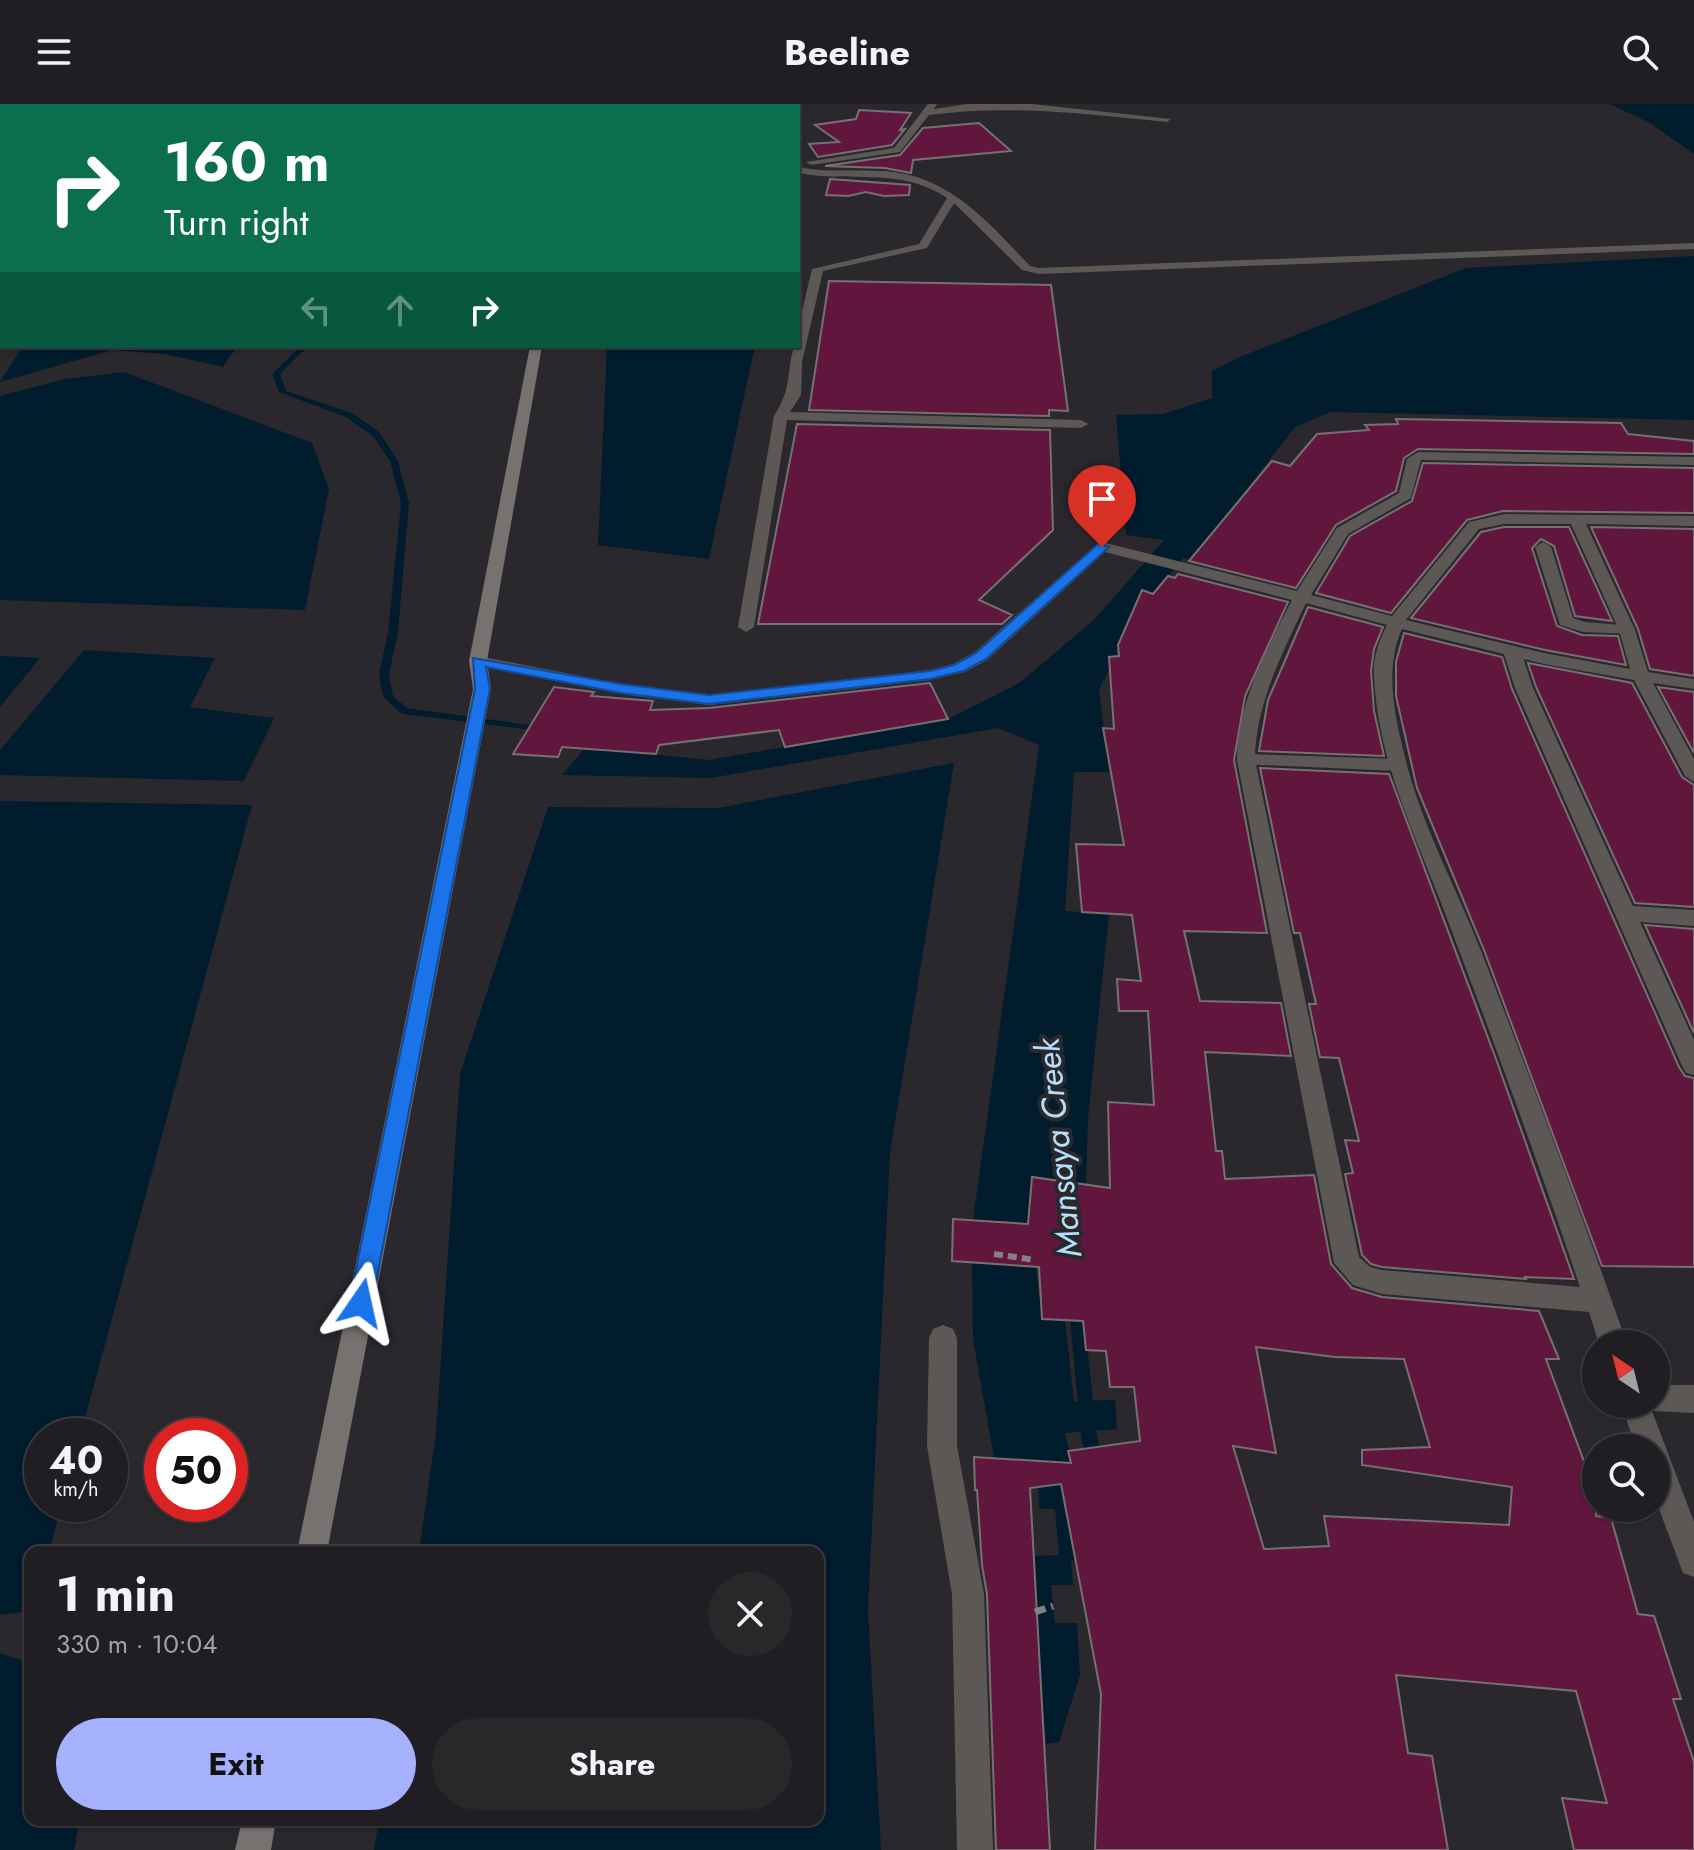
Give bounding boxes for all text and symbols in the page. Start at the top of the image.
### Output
text: Beeline [784,26,910,78]
icon: menu [32,30,76,74]
icon: search [1618,30,1662,74]
text: 160 m [164,121,330,202]
icon: right [32,136,136,240]
text: Turn right [164,196,309,248]
icon: left [294,288,338,332]
icon: ahead [378,288,422,332]
icon: right [462,288,506,332]
pin [1068,465,1136,547]
icon: arrive [1080,477,1124,521]
water label: Mansaya Creek [1022,1034,1094,1260]
position arrow [319,1261,403,1345]
north arrow [1582,1330,1670,1418]
map controls [1582,1330,1670,1522]
speed limit sign: 50 [144,1418,248,1522]
text: 40 [49,1431,103,1489]
button: search [1582,1434,1670,1522]
text: km/h [53,1475,99,1504]
text: 1 min [56,1560,175,1629]
button: close [708,1572,792,1656]
text: 330 m · 10:04 [56,1625,217,1663]
button: Exit [56,1718,416,1810]
button: Share [432,1718,792,1810]

